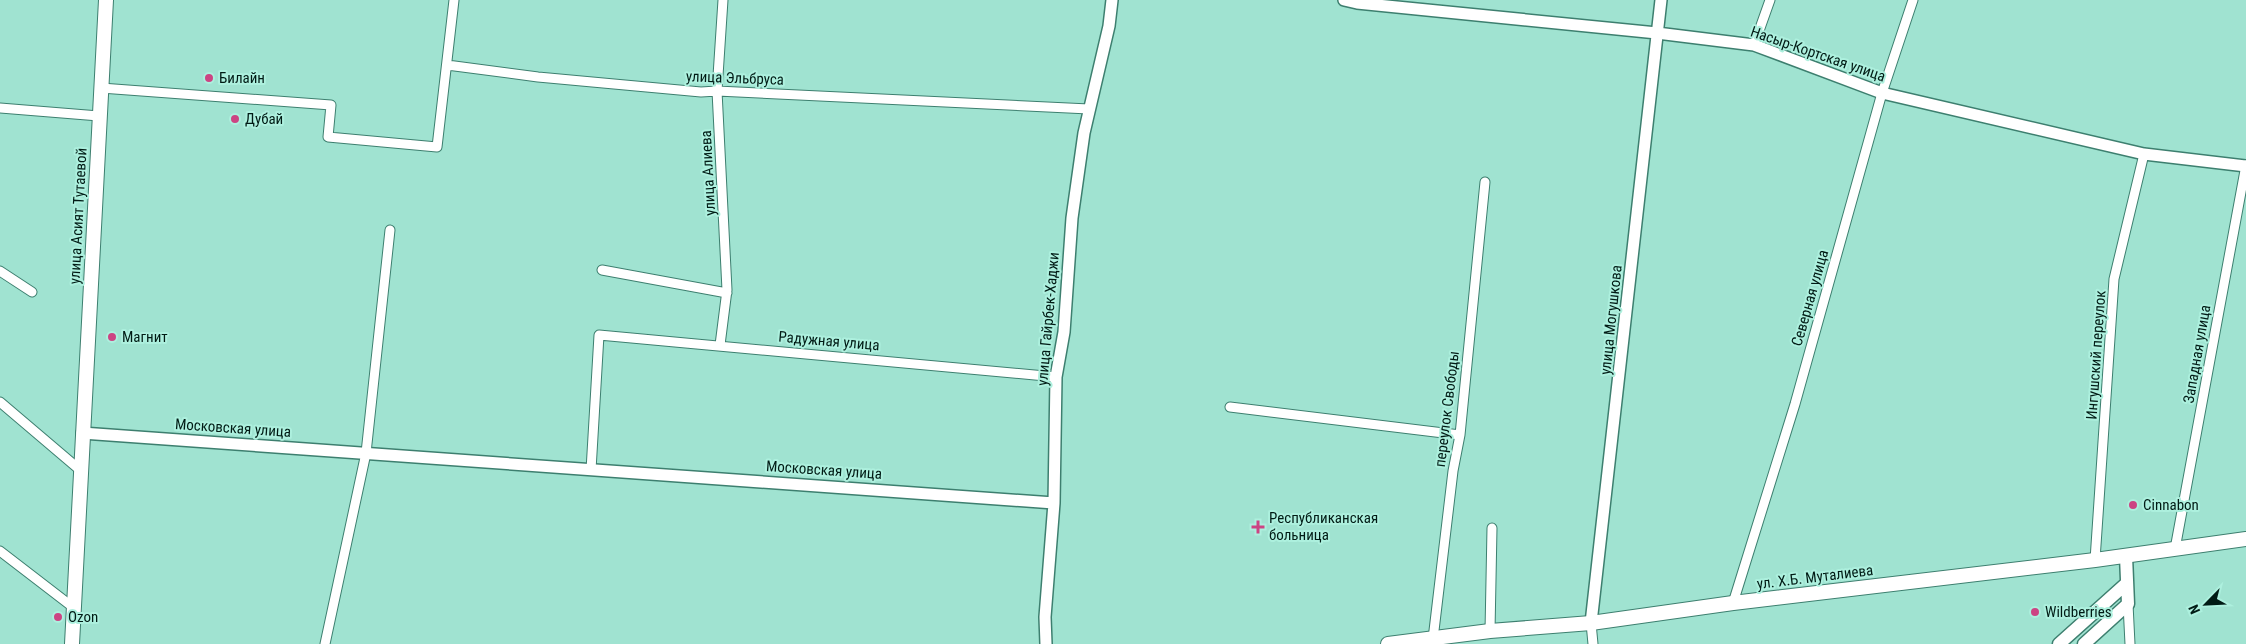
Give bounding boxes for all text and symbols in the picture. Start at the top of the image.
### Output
street label: Насыр-Кортская улица [1748,22,1888,86]
street label: улица Эльбруса [686,67,784,89]
place label: Билайн [219,69,265,87]
marker: Билайн [203,72,215,84]
place label: Дубай [245,110,283,128]
marker: Дубай [229,113,241,125]
street label: улица Алиева [697,130,719,216]
street label: улица Асият Тутаевой [65,147,91,285]
street label: Северная улица [1788,248,1832,348]
street label: улица Гайрбек-Хаджи [1033,251,1063,387]
street label: улица Могушкова [1596,264,1626,376]
street label: Ингушский переулок [2083,290,2109,420]
street label: Западная улица [2179,303,2215,405]
place label: Магнит [122,328,168,346]
street label: Радужная улица [778,328,880,354]
marker: Магнит [106,331,118,343]
street label: переулок Свободы [1431,350,1463,468]
street label: Московская улица [174,415,292,441]
street label: Московская улица [765,457,883,483]
place label: Cinnabon [2143,496,2199,514]
marker: Cinnabon [2127,499,2139,511]
place label: Республиканская больница [1269,509,1378,544]
marker: Республиканская больница [1251,520,1265,534]
street label: ул. Х.Б. Муталиева [1756,561,1874,593]
north arrow [2181,579,2231,629]
text: N [2185,602,2203,616]
place label: Wildberries [2045,603,2112,621]
marker: Wildberries [2029,606,2041,618]
place label: Ozon [68,608,98,626]
marker: Ozon [52,611,64,623]

